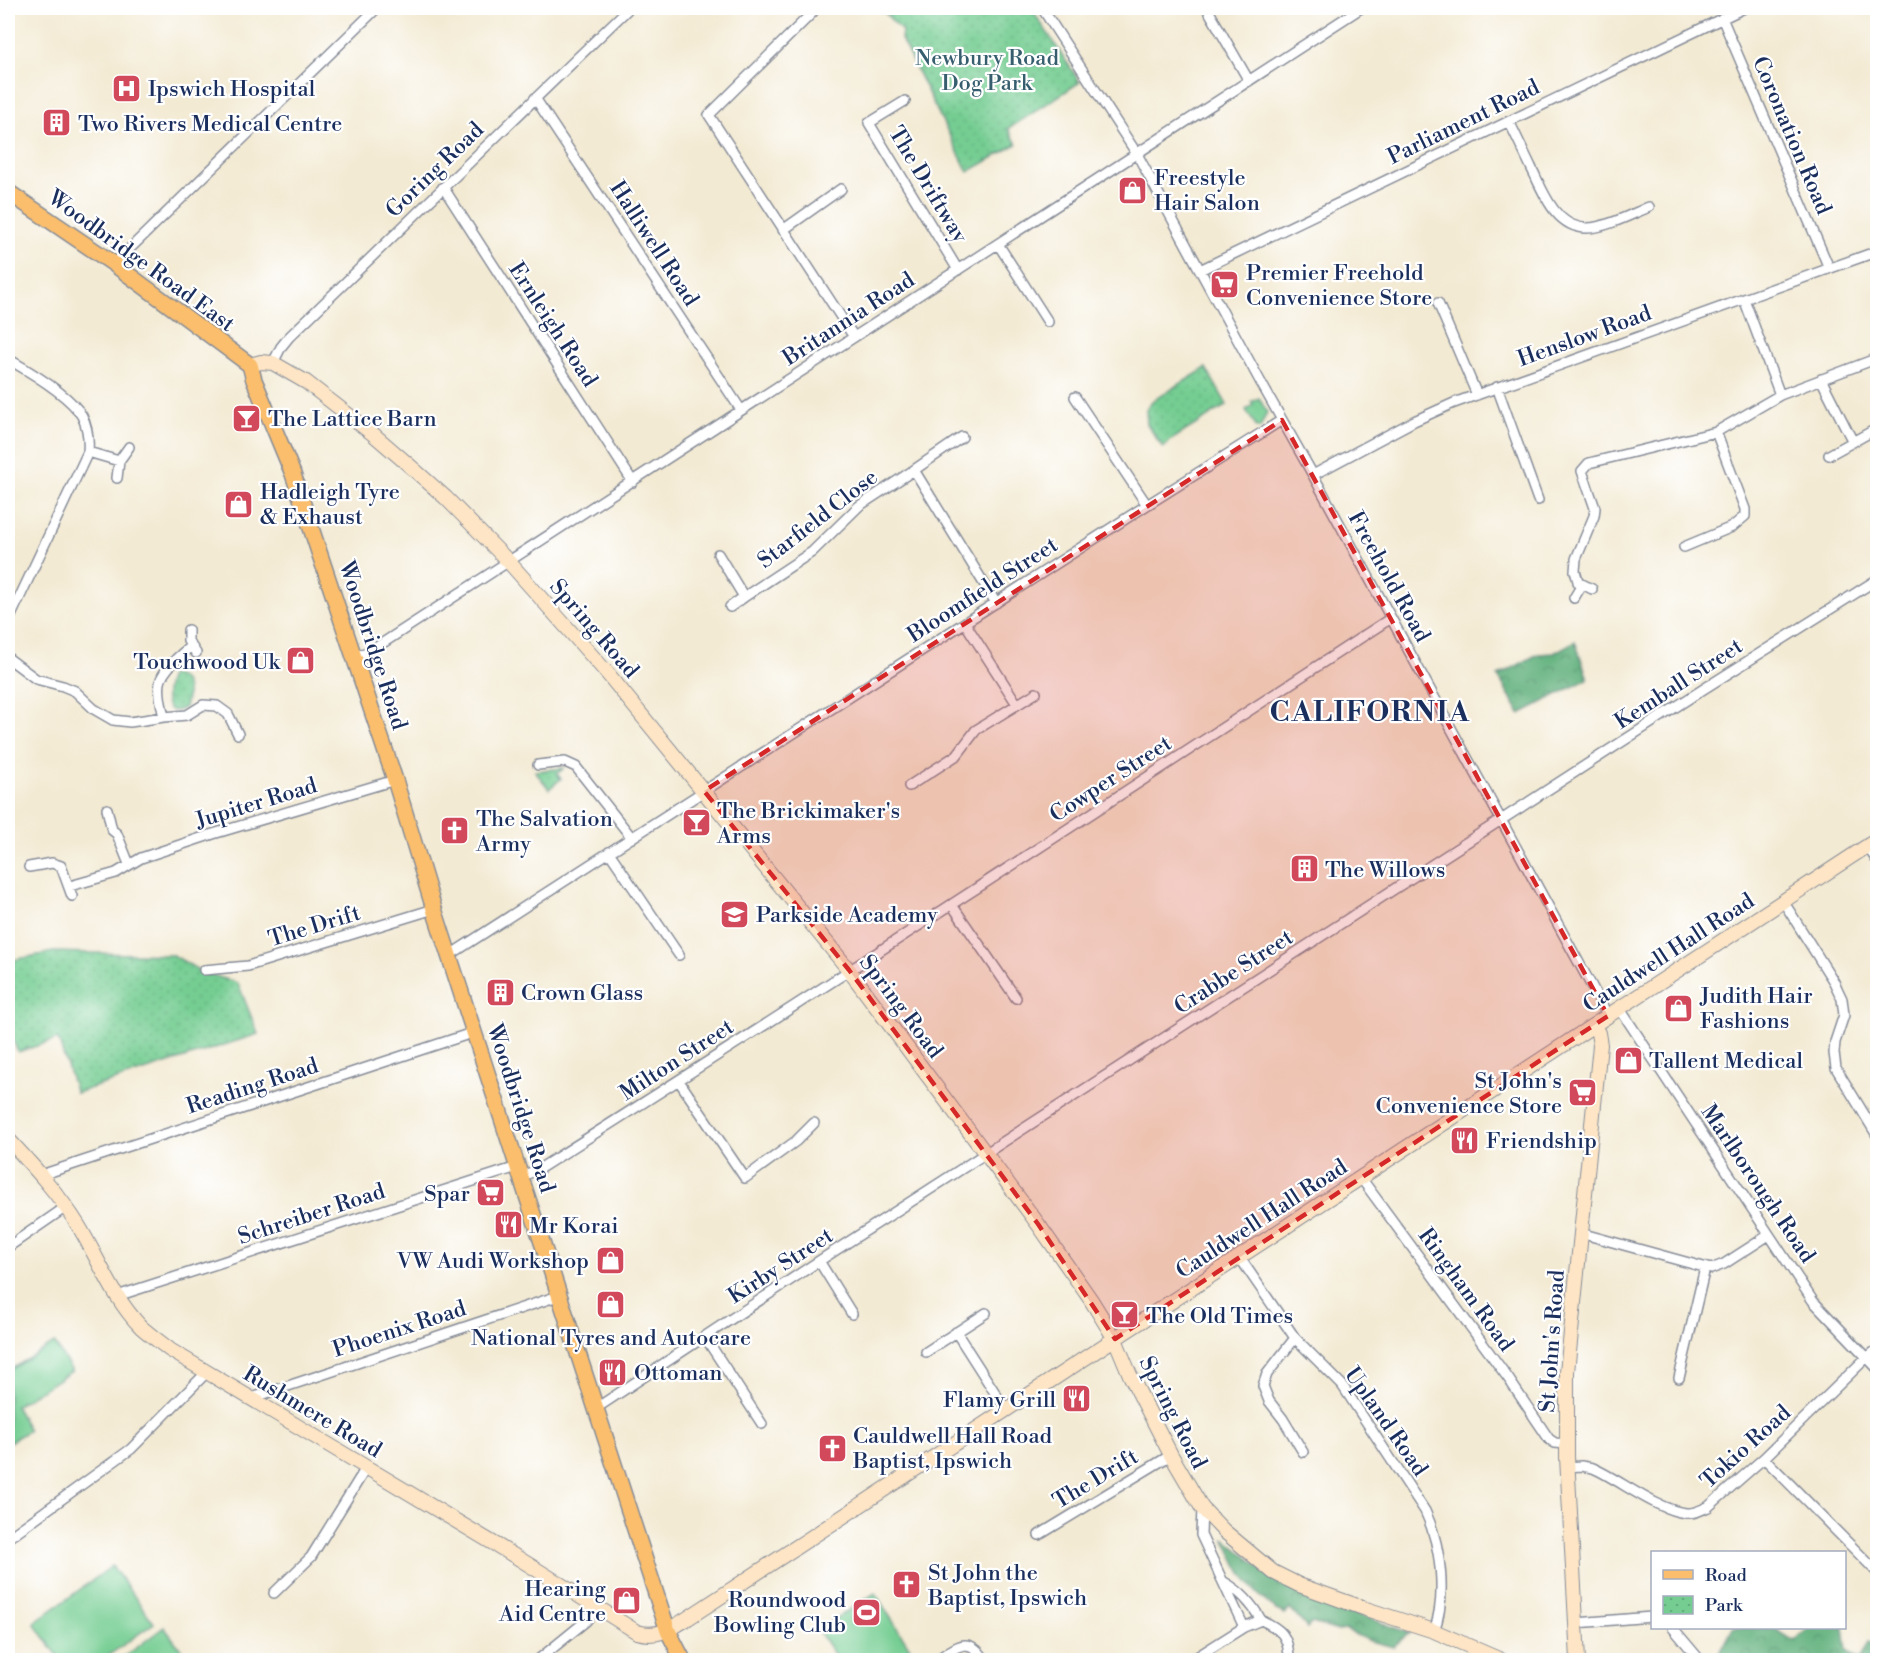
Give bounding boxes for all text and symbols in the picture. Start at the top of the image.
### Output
park label: Newbury Road Dog Park [915,45,1059,97]
street label: Coronation Road [1746,52,1837,219]
hospital icon: Ipswich Hospital [111,72,143,104]
street label: Parliament Road [1383,74,1545,171]
place label: Ipswich Hospital [148,76,316,103]
building icon: Two Rivers Medical Centre [41,107,73,139]
place label: Two Rivers Medical Centre [78,111,342,138]
street label: Goring Road [380,116,490,223]
street label: The Driftway [882,121,973,248]
place label: Freestyle Hair Salon [1154,165,1260,217]
shop icon: Freestyle Hair Salon [1117,174,1149,206]
street label: Halliwell Road [603,176,704,312]
street label: Woodbridge Road East [42,184,240,338]
street label: Ernleigh Road [502,257,603,393]
place label: Premier Freehold Convenience Store [1246,260,1432,312]
street label: Britannia Road [777,266,920,372]
supermarket icon: Premier Freehold Convenience Store [1209,269,1241,301]
street label: Henslow Road [1514,300,1656,373]
bar icon: The Lattice Barn [231,402,263,434]
place label: The Lattice Barn [268,406,437,433]
street label: Starfield Close [753,464,883,574]
place label: Hadleigh Tyre & Exhaust [260,479,400,531]
shop icon: Hadleigh Tyre & Exhaust [223,488,255,520]
street label: Freehold Road [1342,506,1436,647]
street label: Bloomfield Street [902,531,1063,649]
street label: Woodbridge Road [332,557,413,734]
street label: Spring Road [543,574,645,684]
street label: Kemball Street [1610,633,1748,736]
shop icon: Touchwood Uk [285,645,317,677]
place label: Touchwood Uk [133,649,282,676]
district label: CALIFORNIA [1269,695,1471,730]
street label: Cowper Street [1045,730,1177,829]
street label: Jupiter Road [192,772,321,835]
place label: The Brickimaker's Arms [716,798,900,850]
place label: The Salvation Army [475,806,613,858]
bar icon: The Brickimaker's Arms [680,807,712,839]
church icon: The Salvation Army [439,815,471,847]
building icon: The Willows [1288,853,1320,885]
place label: The Willows [1325,857,1445,884]
street label: Cauldwell Hall Road [1578,887,1760,1019]
school or university icon: Parkside Academy [719,898,751,930]
street label: The Drift [265,900,364,953]
place label: Parkside Academy [756,902,938,929]
street label: Crabbe Street [1169,924,1298,1021]
street label: Spring Road [853,950,949,1064]
building icon: Crown Glass [484,976,516,1008]
place label: Crown Glass [521,980,643,1007]
place label: Judith Hair Fashions [1699,983,1813,1035]
shop icon: Judith Hair Fashions [1663,992,1695,1024]
street label: Milton Street [615,1013,739,1107]
street label: Woodbridge Road [480,1020,561,1197]
shop icon: Tallent Medical [1612,1044,1644,1076]
place label: Tallent Medical [1649,1048,1803,1075]
street label: Reading Road [183,1052,322,1120]
place label: St John's Convenience Store [1376,1068,1562,1120]
supermarket icon: St John's Convenience Store [1567,1077,1599,1109]
street label: Marlborough Road [1695,1099,1821,1269]
restaurant icon: Friendship [1449,1124,1481,1156]
place label: Friendship [1486,1128,1597,1155]
street label: Cauldwell Hall Road [1171,1153,1353,1285]
supermarket icon: Spar [475,1177,507,1209]
street label: Schreiber Road [234,1178,389,1251]
place label: Spar [424,1181,470,1208]
restaurant icon: Mr Korai [492,1209,524,1241]
place label: Mr Korai [529,1213,619,1240]
street label: Kirby Street [723,1222,839,1310]
street label: Ringham Road [1412,1223,1520,1357]
shop icon: VW Audi Workshop [594,1244,626,1276]
place label: VW Audi Workshop [396,1248,589,1275]
street label: St John's Road [1534,1268,1571,1413]
shop icon: National Tyres and Autocare [595,1289,627,1321]
street label: Phoenix Road [329,1295,470,1364]
bar icon: The Old Times [1109,1299,1141,1331]
place label: The Old Times [1146,1303,1293,1330]
place label: National Tyres and Autocare [471,1325,751,1352]
street label: Spring Road [1133,1352,1213,1474]
restaurant icon: Ottoman [597,1356,629,1388]
street label: Rushmere Road [238,1360,387,1465]
place label: Ottoman [634,1360,722,1387]
street label: Upland Road [1338,1362,1434,1482]
restaurant icon: Flamy Grill [1061,1383,1093,1415]
place label: Flamy Grill [943,1387,1056,1414]
street label: Tokio Road [1695,1399,1797,1495]
place label: Cauldwell Hall Road Baptist, Ipswich [852,1423,1053,1475]
church icon: Cauldwell Hall Road Baptist, Ipswich [816,1432,848,1464]
street label: The Drift [1048,1443,1143,1515]
legend [1651,1551,1846,1629]
place label: St John the Baptist, Ipswich [927,1560,1087,1612]
text: Road [1705,1564,1748,1587]
church icon: St John the Baptist, Ipswich [891,1569,923,1601]
place label: Hearing Aid Centre [498,1576,607,1628]
shop icon: Hearing Aid Centre [611,1585,643,1617]
place label: Roundwood Bowling Club [713,1587,846,1639]
text: Park [1705,1594,1744,1617]
sports icon: Roundwood Bowling Club [851,1596,883,1628]

